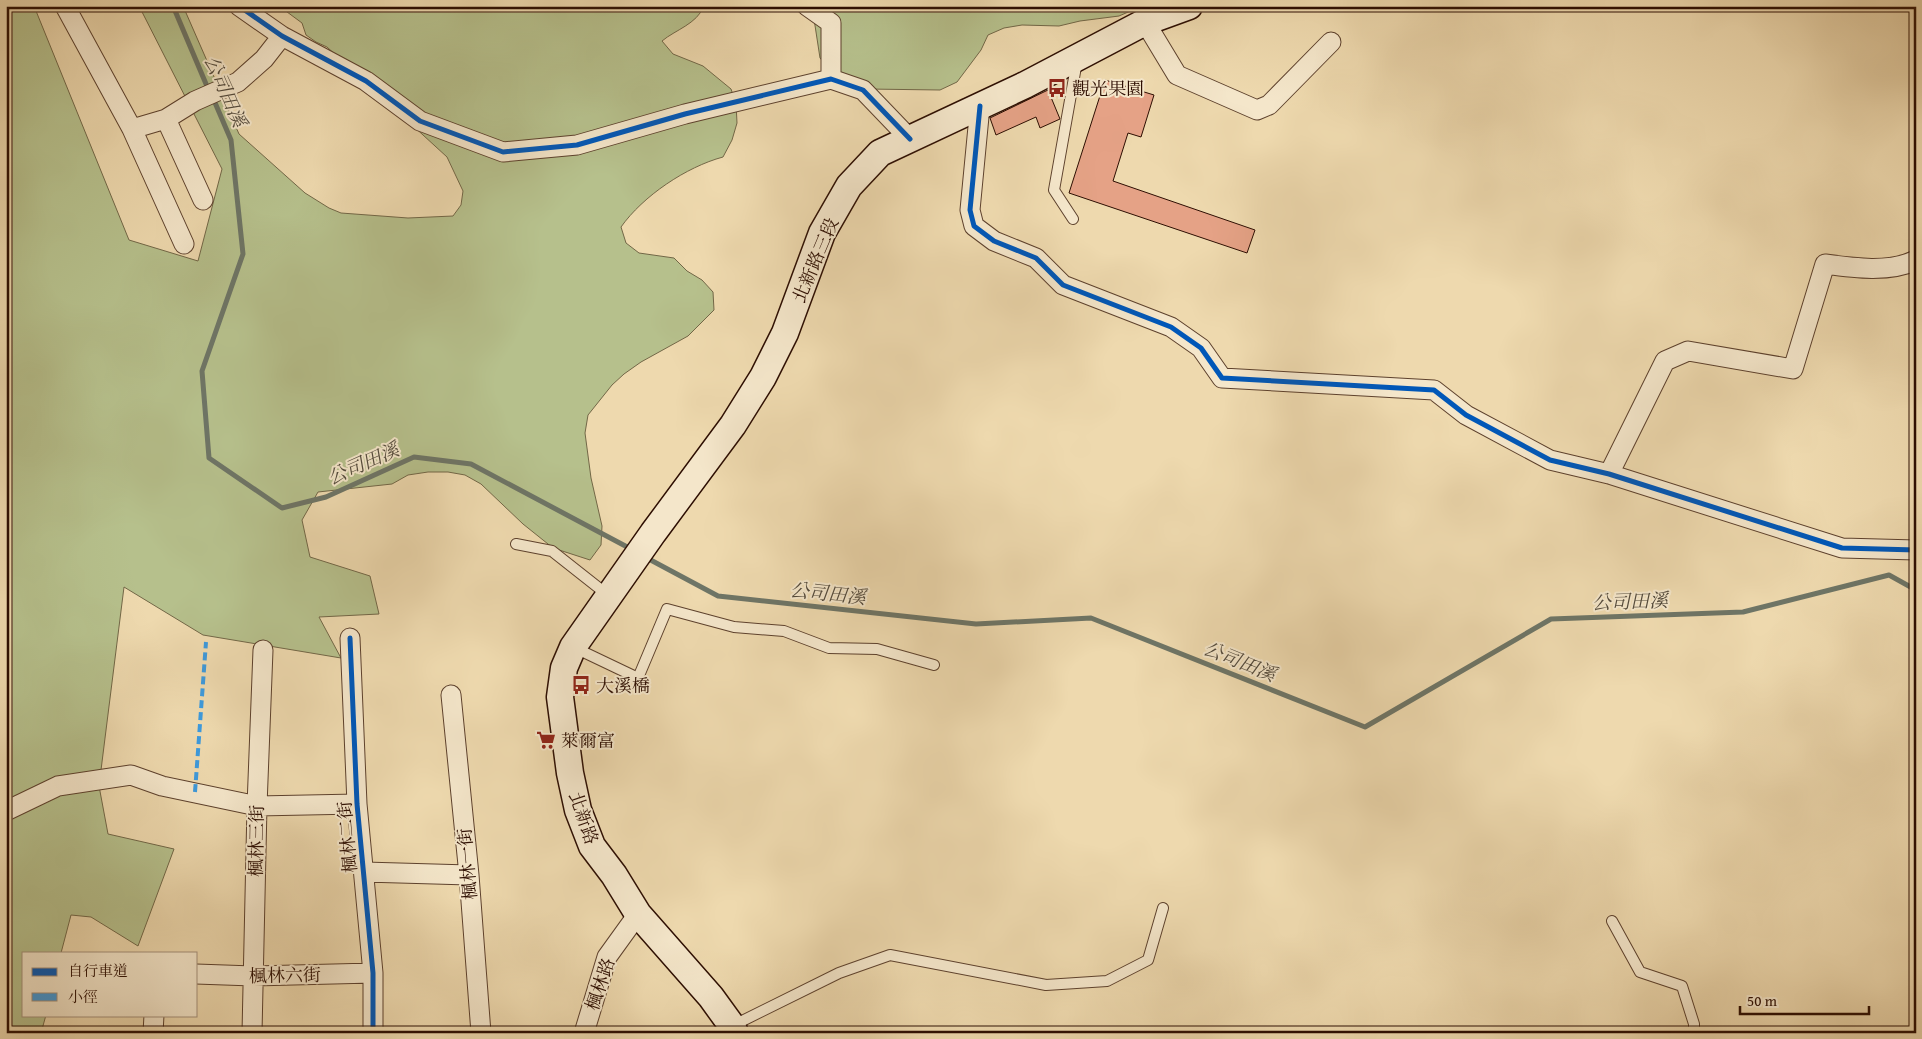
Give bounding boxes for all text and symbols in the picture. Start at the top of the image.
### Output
water label: 公司田溪 [198,51,255,133]
place label: 觀光果園 [1072,75,1144,102]
bus stop icon: 觀光果園 [1046,77,1068,99]
street label: 北新路三段 [785,213,845,307]
water label: 公司田溪 [323,434,405,491]
water label: 公司田溪 [789,575,869,611]
water label: 公司田溪 [1592,586,1670,616]
water label: 公司田溪 [1200,634,1282,689]
place label: 大溪橋 [596,672,650,699]
bus stop icon: 大溪橋 [570,674,592,696]
place label: 萊爾富 [561,727,615,754]
supermarket icon: 萊爾富 [535,729,557,751]
street label: 北新路 [562,788,606,848]
street label: 楓林二街 [330,800,364,874]
street label: 楓林三街 [242,805,270,877]
street label: 楓林一街 [450,827,484,901]
legend [22,952,198,1016]
street label: 楓林路 [578,954,622,1014]
text: 自行車道 [68,960,128,981]
street label: 楓林六街 [249,961,321,989]
scale bar [1740,984,1868,1016]
text: 小徑 [68,986,98,1007]
text: 50 m [1747,990,1778,1011]

